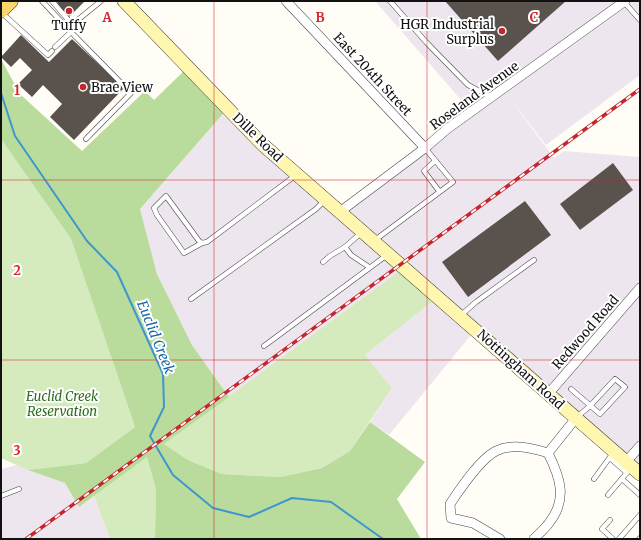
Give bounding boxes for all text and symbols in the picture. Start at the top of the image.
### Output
marker: Tuffy [64,6,74,16]
text: A [101,9,112,26]
text: B [315,9,325,26]
text: C [530,9,539,26]
place label: HGR Industrial Surplus [400,16,494,48]
place label: Tuffy [52,17,87,34]
marker: HGR Industrial Surplus [497,26,507,36]
street label: East 204th Street [330,29,416,119]
street label: Roseland Avenue [426,57,522,133]
place label: Brae View [91,79,154,96]
text: 1 [14,82,20,99]
marker: Brae View [78,82,88,92]
street label: Dille Road [229,109,286,166]
text: 2 [13,262,21,279]
street label: Redwood Road [548,292,622,373]
water label: Euclid Creek [133,298,179,377]
street label: Nottingham Road [474,326,568,413]
park label: Euclid Creek Reservation [26,388,98,420]
text: 3 [13,442,21,459]

